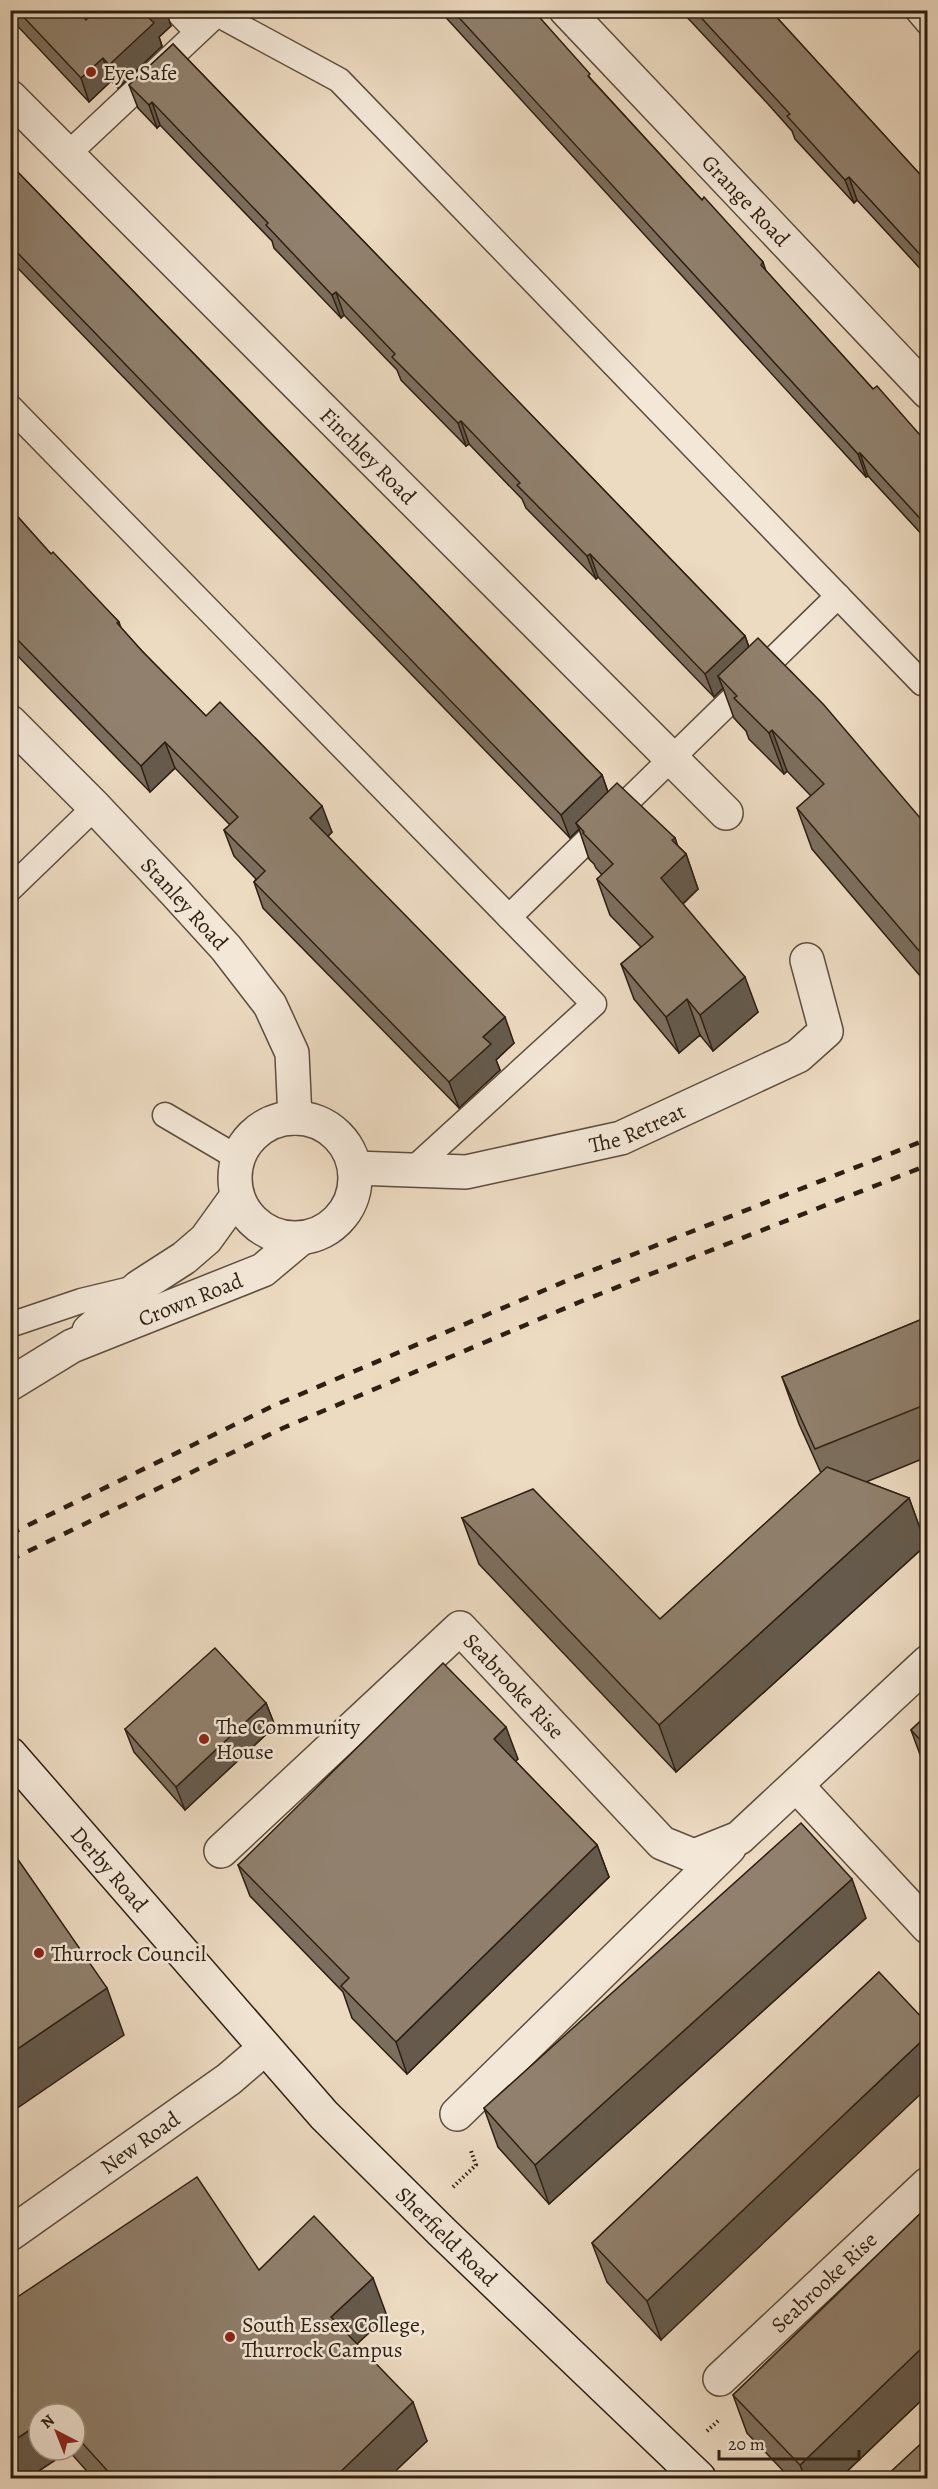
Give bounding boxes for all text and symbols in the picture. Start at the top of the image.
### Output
place label: Eye Safe [103,58,177,88]
marker: Eye Safe [84,65,98,79]
street label: Grange Road [695,148,796,253]
street label: Finchley Road [313,401,423,511]
street label: Stanley Road [134,851,235,957]
street label: The Retreat [586,1096,690,1161]
street label: Crown Road [134,1266,247,1334]
street label: Seabrooke Rise [456,1627,571,1746]
place label: The Community House [216,1712,360,1767]
marker: The Community House [197,1732,211,1746]
street label: Derby Road [63,1820,155,1919]
place label: Thurrock Council [51,1939,206,1969]
marker: Thurrock Council [32,1946,46,1960]
street label: New Road [95,2104,186,2181]
street label: Sherfield Road [389,2180,504,2294]
street label: Seabrooke Rise [765,2225,884,2340]
place label: South Essex College, Thurrock Campus [242,2310,426,2365]
marker: South Essex College, Thurrock Campus [223,2330,237,2344]
north arrow [27,2402,87,2462]
text: N [36,2409,60,2434]
scale bar [719,2423,858,2461]
text: 20 m [728,2432,765,2456]

